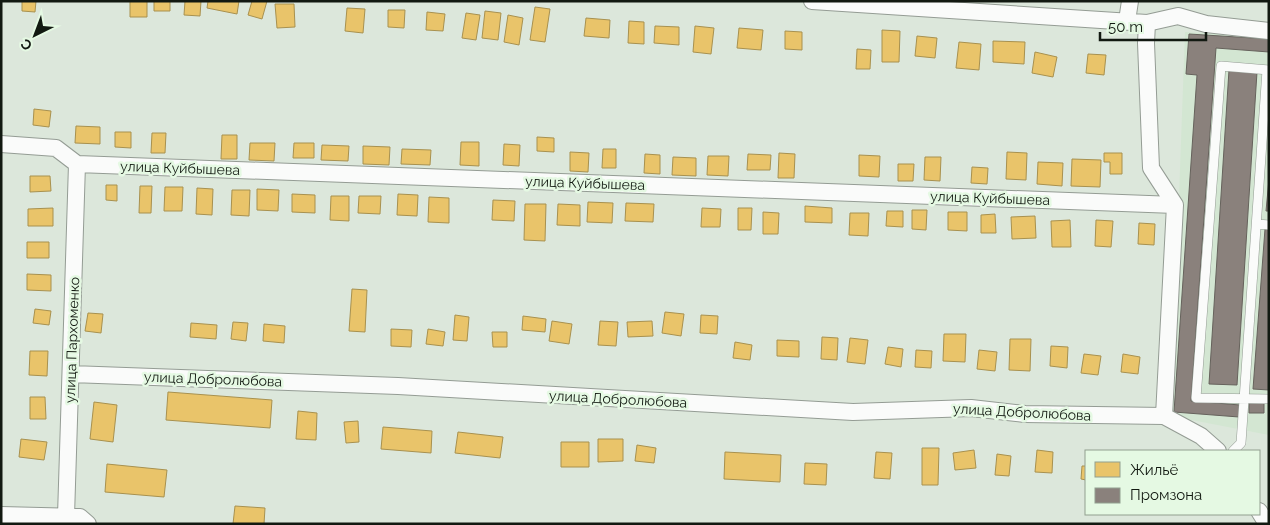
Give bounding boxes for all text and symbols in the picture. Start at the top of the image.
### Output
north arrow [10,10,60,60]
scale bar [1100,10,1206,42]
text: 50 m [1108,18,1143,36]
text: С [17,35,35,54]
street label: улица Куйбышева [120,158,240,178]
street label: улица Куйбышева [525,173,645,193]
street label: улица Куйбышева [930,188,1050,208]
street label: улица Пархоменко [62,277,82,403]
street label: улица Добролюбова [144,369,282,389]
street label: улица Добролюбова [549,387,687,411]
street label: улица Добролюбова [953,400,1091,424]
legend [1085,450,1260,515]
text: Жильё [1130,461,1179,479]
text: Промзона [1130,486,1202,504]

